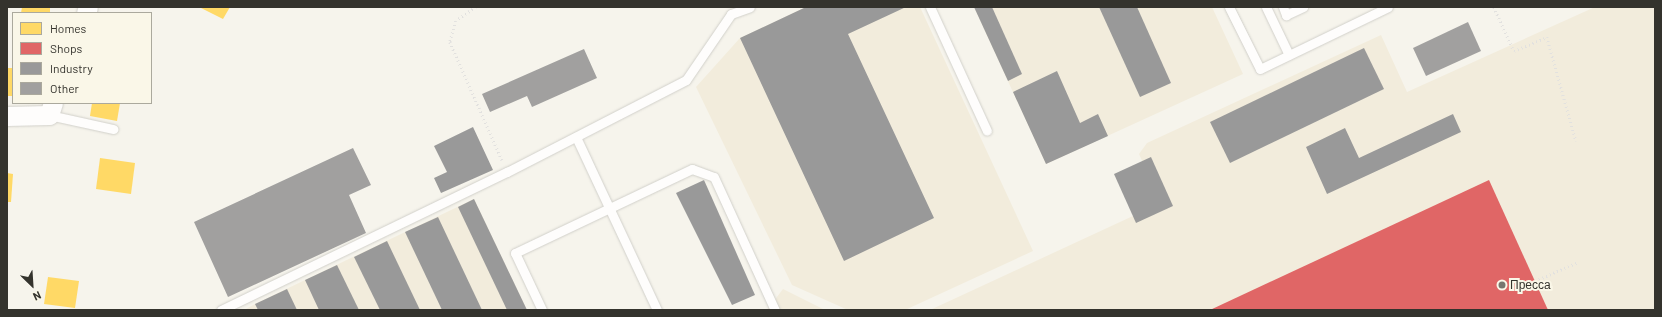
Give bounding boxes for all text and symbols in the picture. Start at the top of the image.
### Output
legend [12,12,152,104]
text: Homes [50,21,86,35]
text: Shops [50,41,82,55]
text: Industry [50,61,93,75]
text: Other [50,81,79,95]
north arrow [12,265,52,305]
place label: Пресса [1510,278,1551,292]
marker: Пресса [1497,280,1507,290]
text: N [31,289,43,304]

